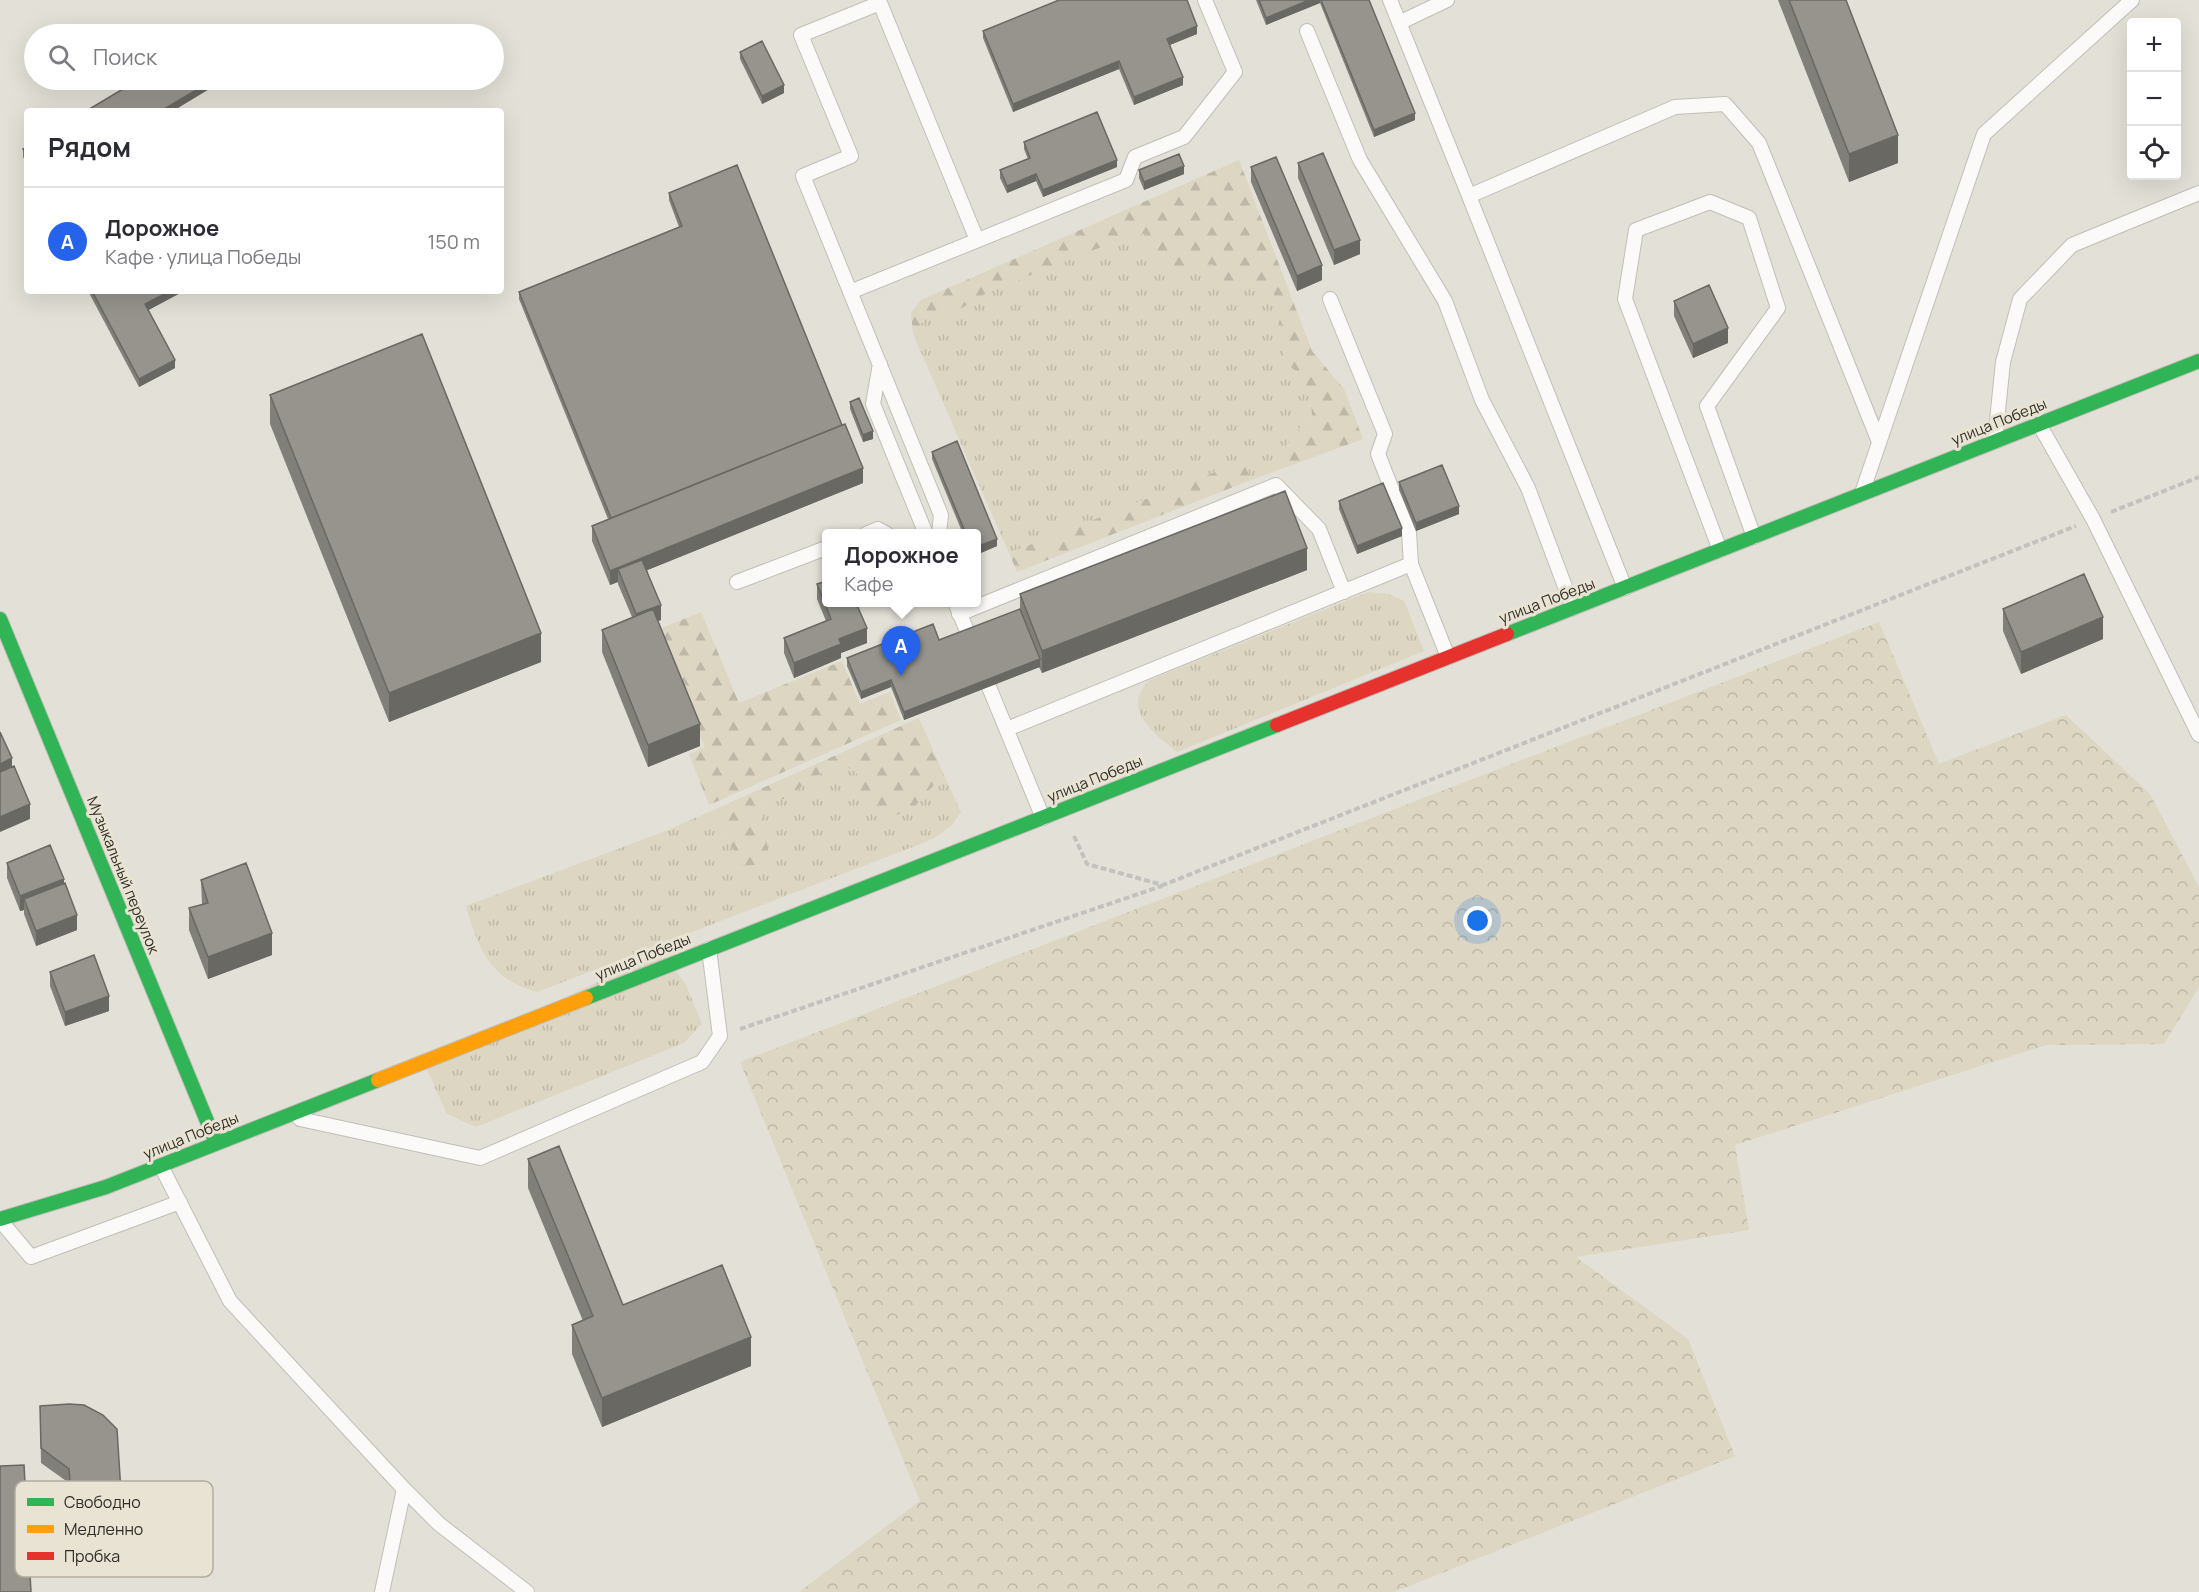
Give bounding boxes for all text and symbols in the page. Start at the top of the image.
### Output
map controls [2127,18,2181,180]
button: + [2127,18,2181,72]
search box [24,24,504,90]
icon: search [45,41,78,74]
text: Поиск [93,42,157,72]
button: − [2127,72,2181,126]
button: locate [2127,126,2181,180]
text: Рядом [48,129,131,165]
text: Дорожное [105,213,219,243]
text: A [61,228,74,255]
text: 150 m [427,228,480,255]
text: Кафе · улица Победы [105,243,301,270]
street label: улица Победы [1948,393,2050,450]
popup [822,529,981,607]
text: Дорожное [844,540,959,570]
text: Кафе [844,570,893,597]
street label: улица Победы [1496,573,1598,628]
pin: A [882,626,920,676]
street label: улица Победы [1044,750,1146,807]
street label: Музыкальный переулок [82,793,165,957]
your location [1463,906,1492,935]
street label: улица Победы [592,928,694,985]
street label: улица Победы [140,1107,242,1164]
legend [15,1481,213,1577]
text: Свободно [64,1491,141,1513]
text: Медленно [64,1518,143,1540]
text: Пробка [64,1545,120,1567]

